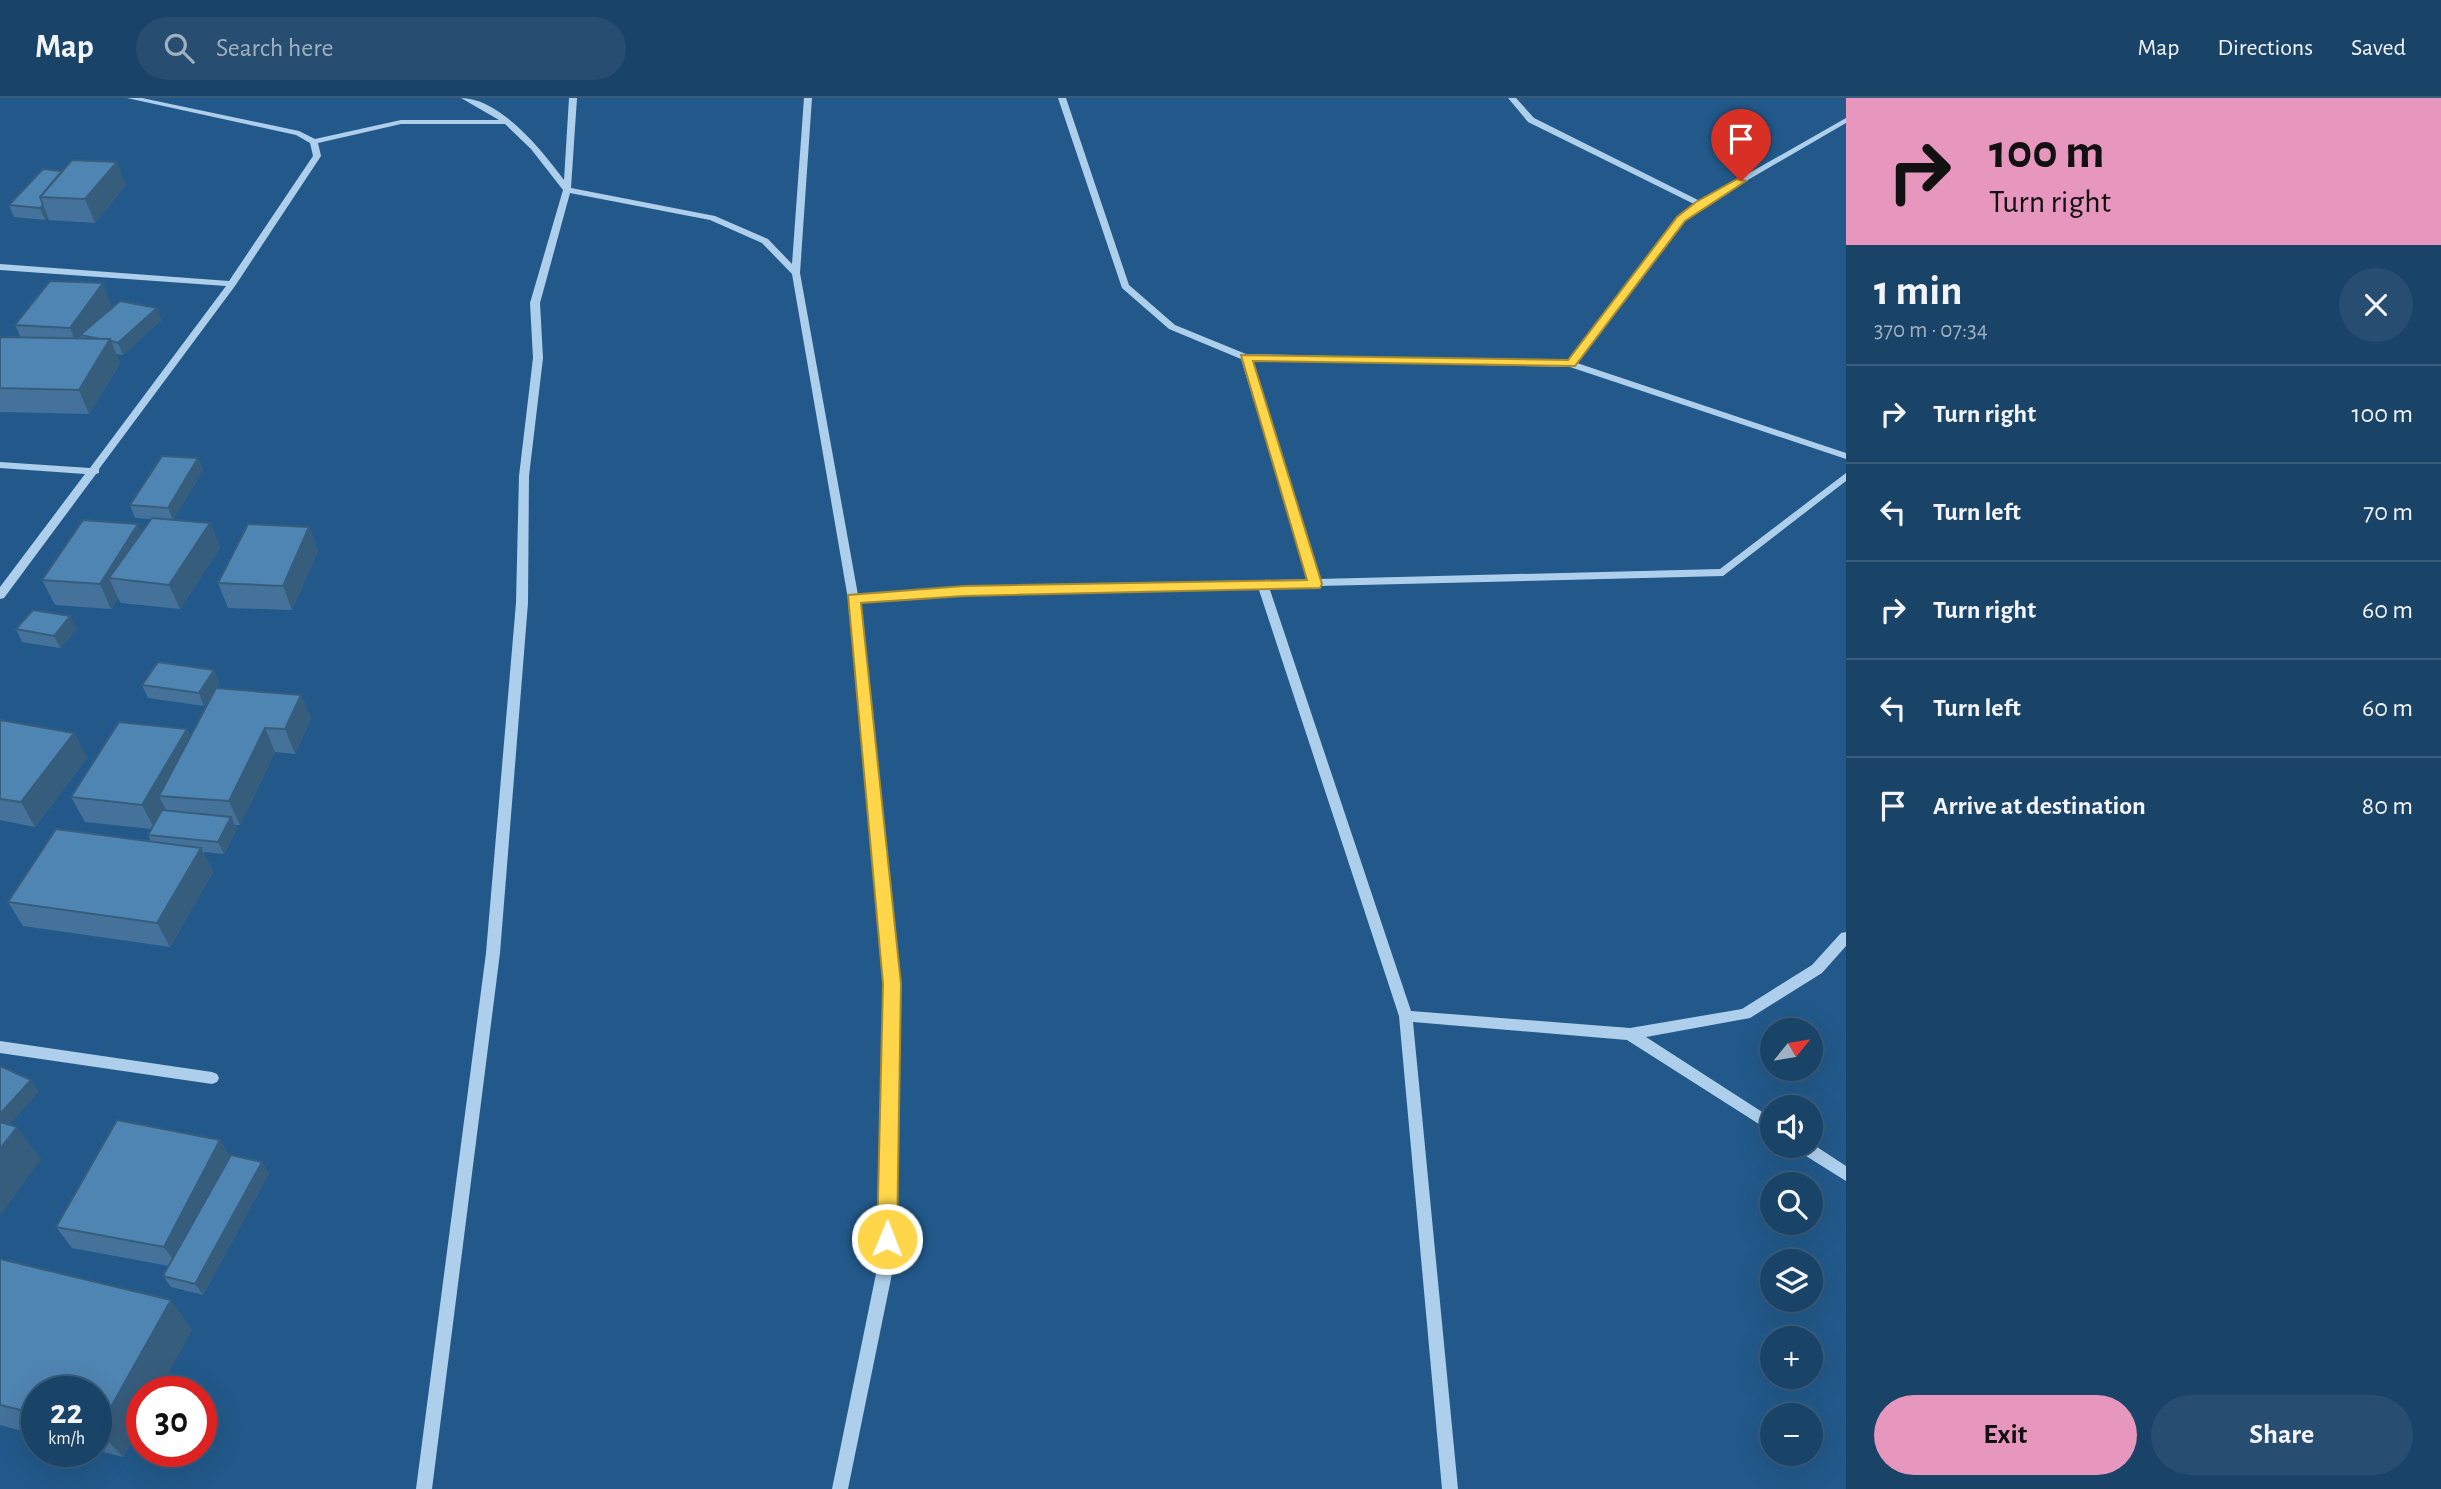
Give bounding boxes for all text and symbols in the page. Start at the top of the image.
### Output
search box [136,17,626,80]
icon: search [160,29,198,67]
text: Map [35,31,94,64]
text: Search here [216,35,334,61]
text: Map [2137,36,2179,60]
text: Directions [2217,36,2313,60]
text: Saved [2351,36,2406,60]
pin [1711,109,1771,181]
icon: arrive [1722,120,1760,158]
icon: right [1874,126,1965,217]
text: 100 m [1989,128,2105,177]
text: Turn right [1989,186,2111,218]
button: close [2339,268,2413,342]
text: 1 min [1874,270,1963,312]
text: 370 m · 07:34 [1874,319,1988,342]
icon: right [1874,395,1912,433]
text: Turn right [1933,401,2036,427]
text: 100 m [2352,401,2413,427]
icon: left [1874,493,1912,531]
text: Turn left [1933,499,2021,525]
text: 70 m [2363,499,2413,525]
icon: right [1874,591,1912,629]
text: Turn right [1933,597,2036,623]
text: 60 m [2362,597,2413,623]
icon: left [1874,689,1912,727]
text: Turn left [1933,695,2021,721]
text: 60 m [2362,695,2413,721]
icon: arrive [1874,787,1912,825]
text: Arrive at destination [1933,793,2146,819]
text: 80 m [2362,793,2413,819]
north arrow [1760,1018,1824,1082]
map controls [1760,1018,1823,1466]
button: sound [1760,1095,1823,1158]
button: search [1760,1172,1823,1235]
position arrow [850,1202,924,1276]
button: layers [1760,1249,1823,1312]
button: + [1760,1326,1823,1389]
speed limit sign: 30 [126,1376,217,1467]
text: 22 [50,1395,83,1430]
button: Exit [1874,1395,2137,1475]
button: Share [2151,1395,2413,1475]
button: − [1760,1403,1823,1466]
text: km/h [48,1430,85,1448]

